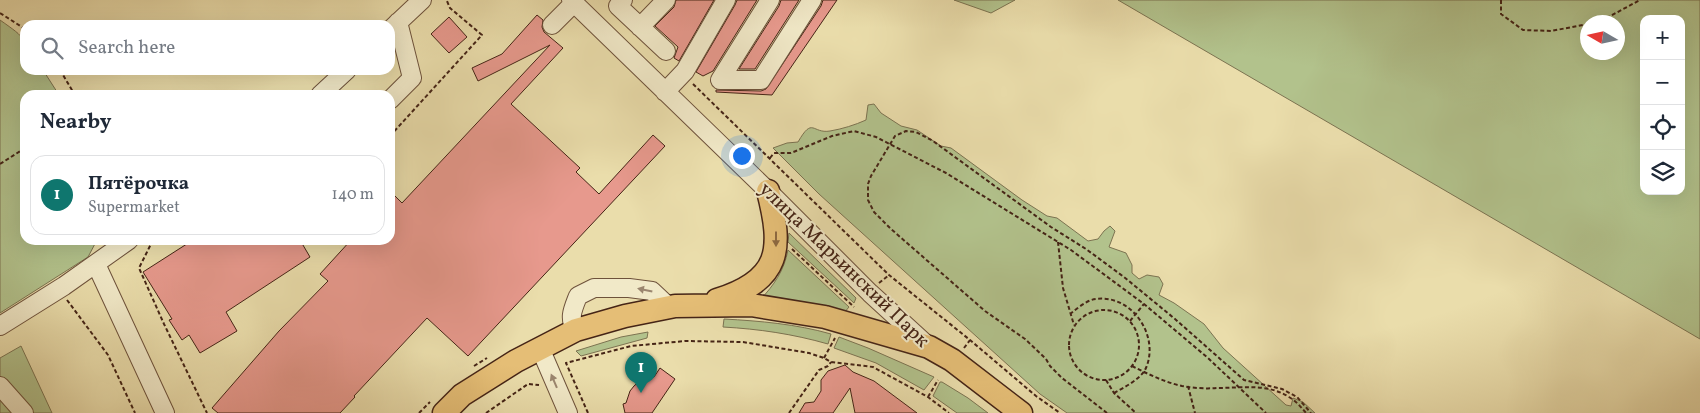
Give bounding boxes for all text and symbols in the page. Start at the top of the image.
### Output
north arrow [1580,15,1625,60]
map controls [1640,15,1685,195]
button: + [1640,15,1685,60]
search box [20,20,395,75]
icon: search [38,34,66,62]
text: Search here [78,35,175,61]
button: − [1640,60,1685,105]
button: locate [1640,105,1685,150]
text: Nearby [40,108,111,137]
your location [729,143,755,169]
button: layers [1640,150,1685,195]
text: Пятёрочка [88,171,189,197]
street label: улица Марьинский Парк [752,176,935,355]
text: 1 [54,184,60,206]
text: 140 m [332,184,374,206]
text: Supermarket [88,197,180,219]
one-way arrow [772,231,780,247]
one-way arrow [637,286,653,294]
pin: 1 [625,352,657,393]
one-way arrow [550,374,558,388]

